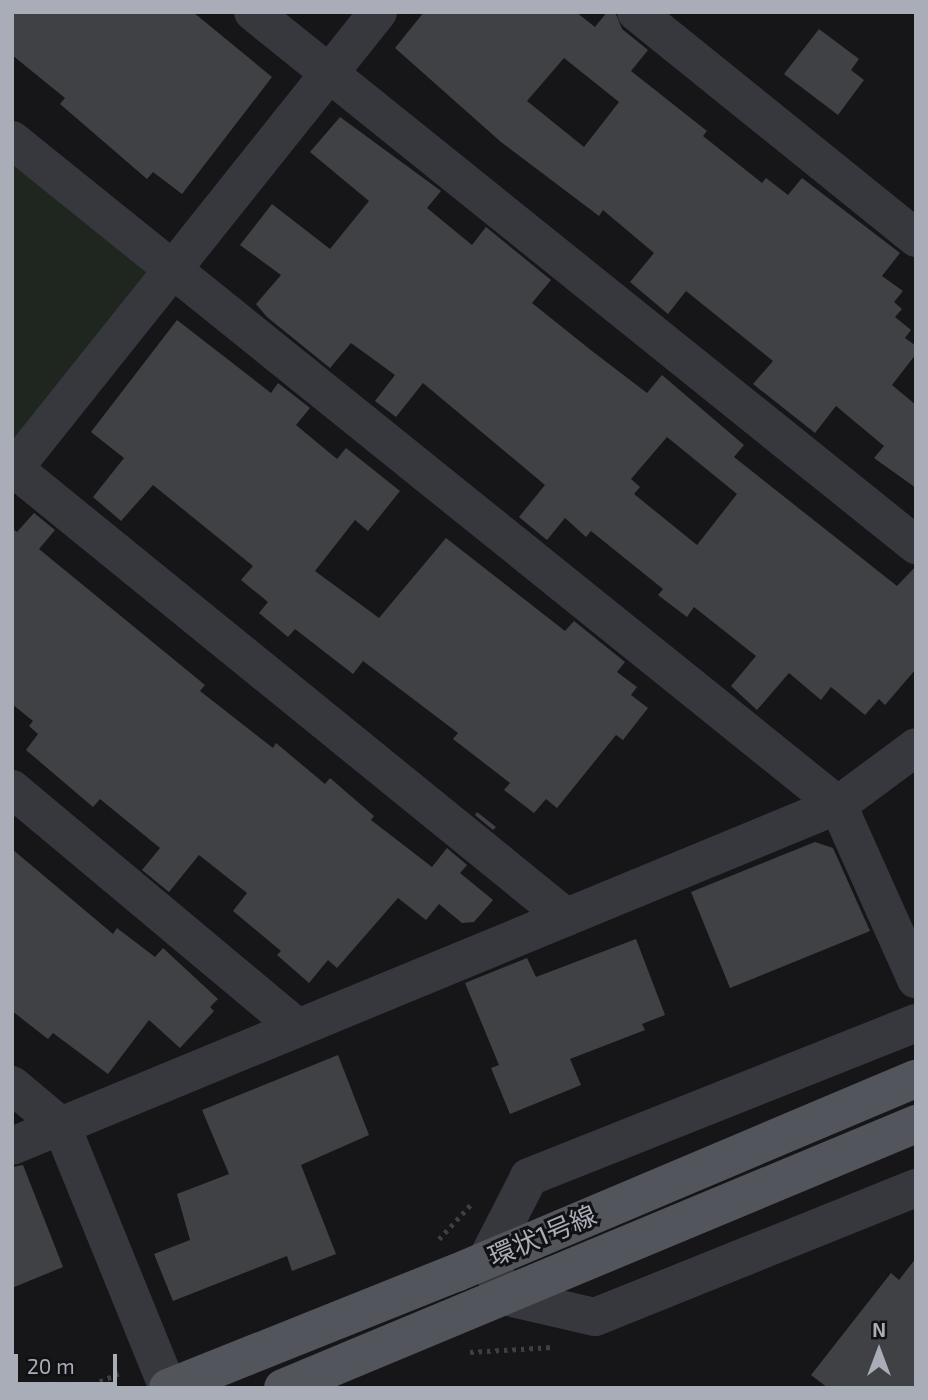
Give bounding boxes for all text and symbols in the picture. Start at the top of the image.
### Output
street label: 環状1号線 [483,1198,601,1272]
north arrow [844,1316,914,1386]
text: N [872,1318,886,1341]
scale bar [18,1340,121,1384]
text: 20 m [27,1353,75,1378]

